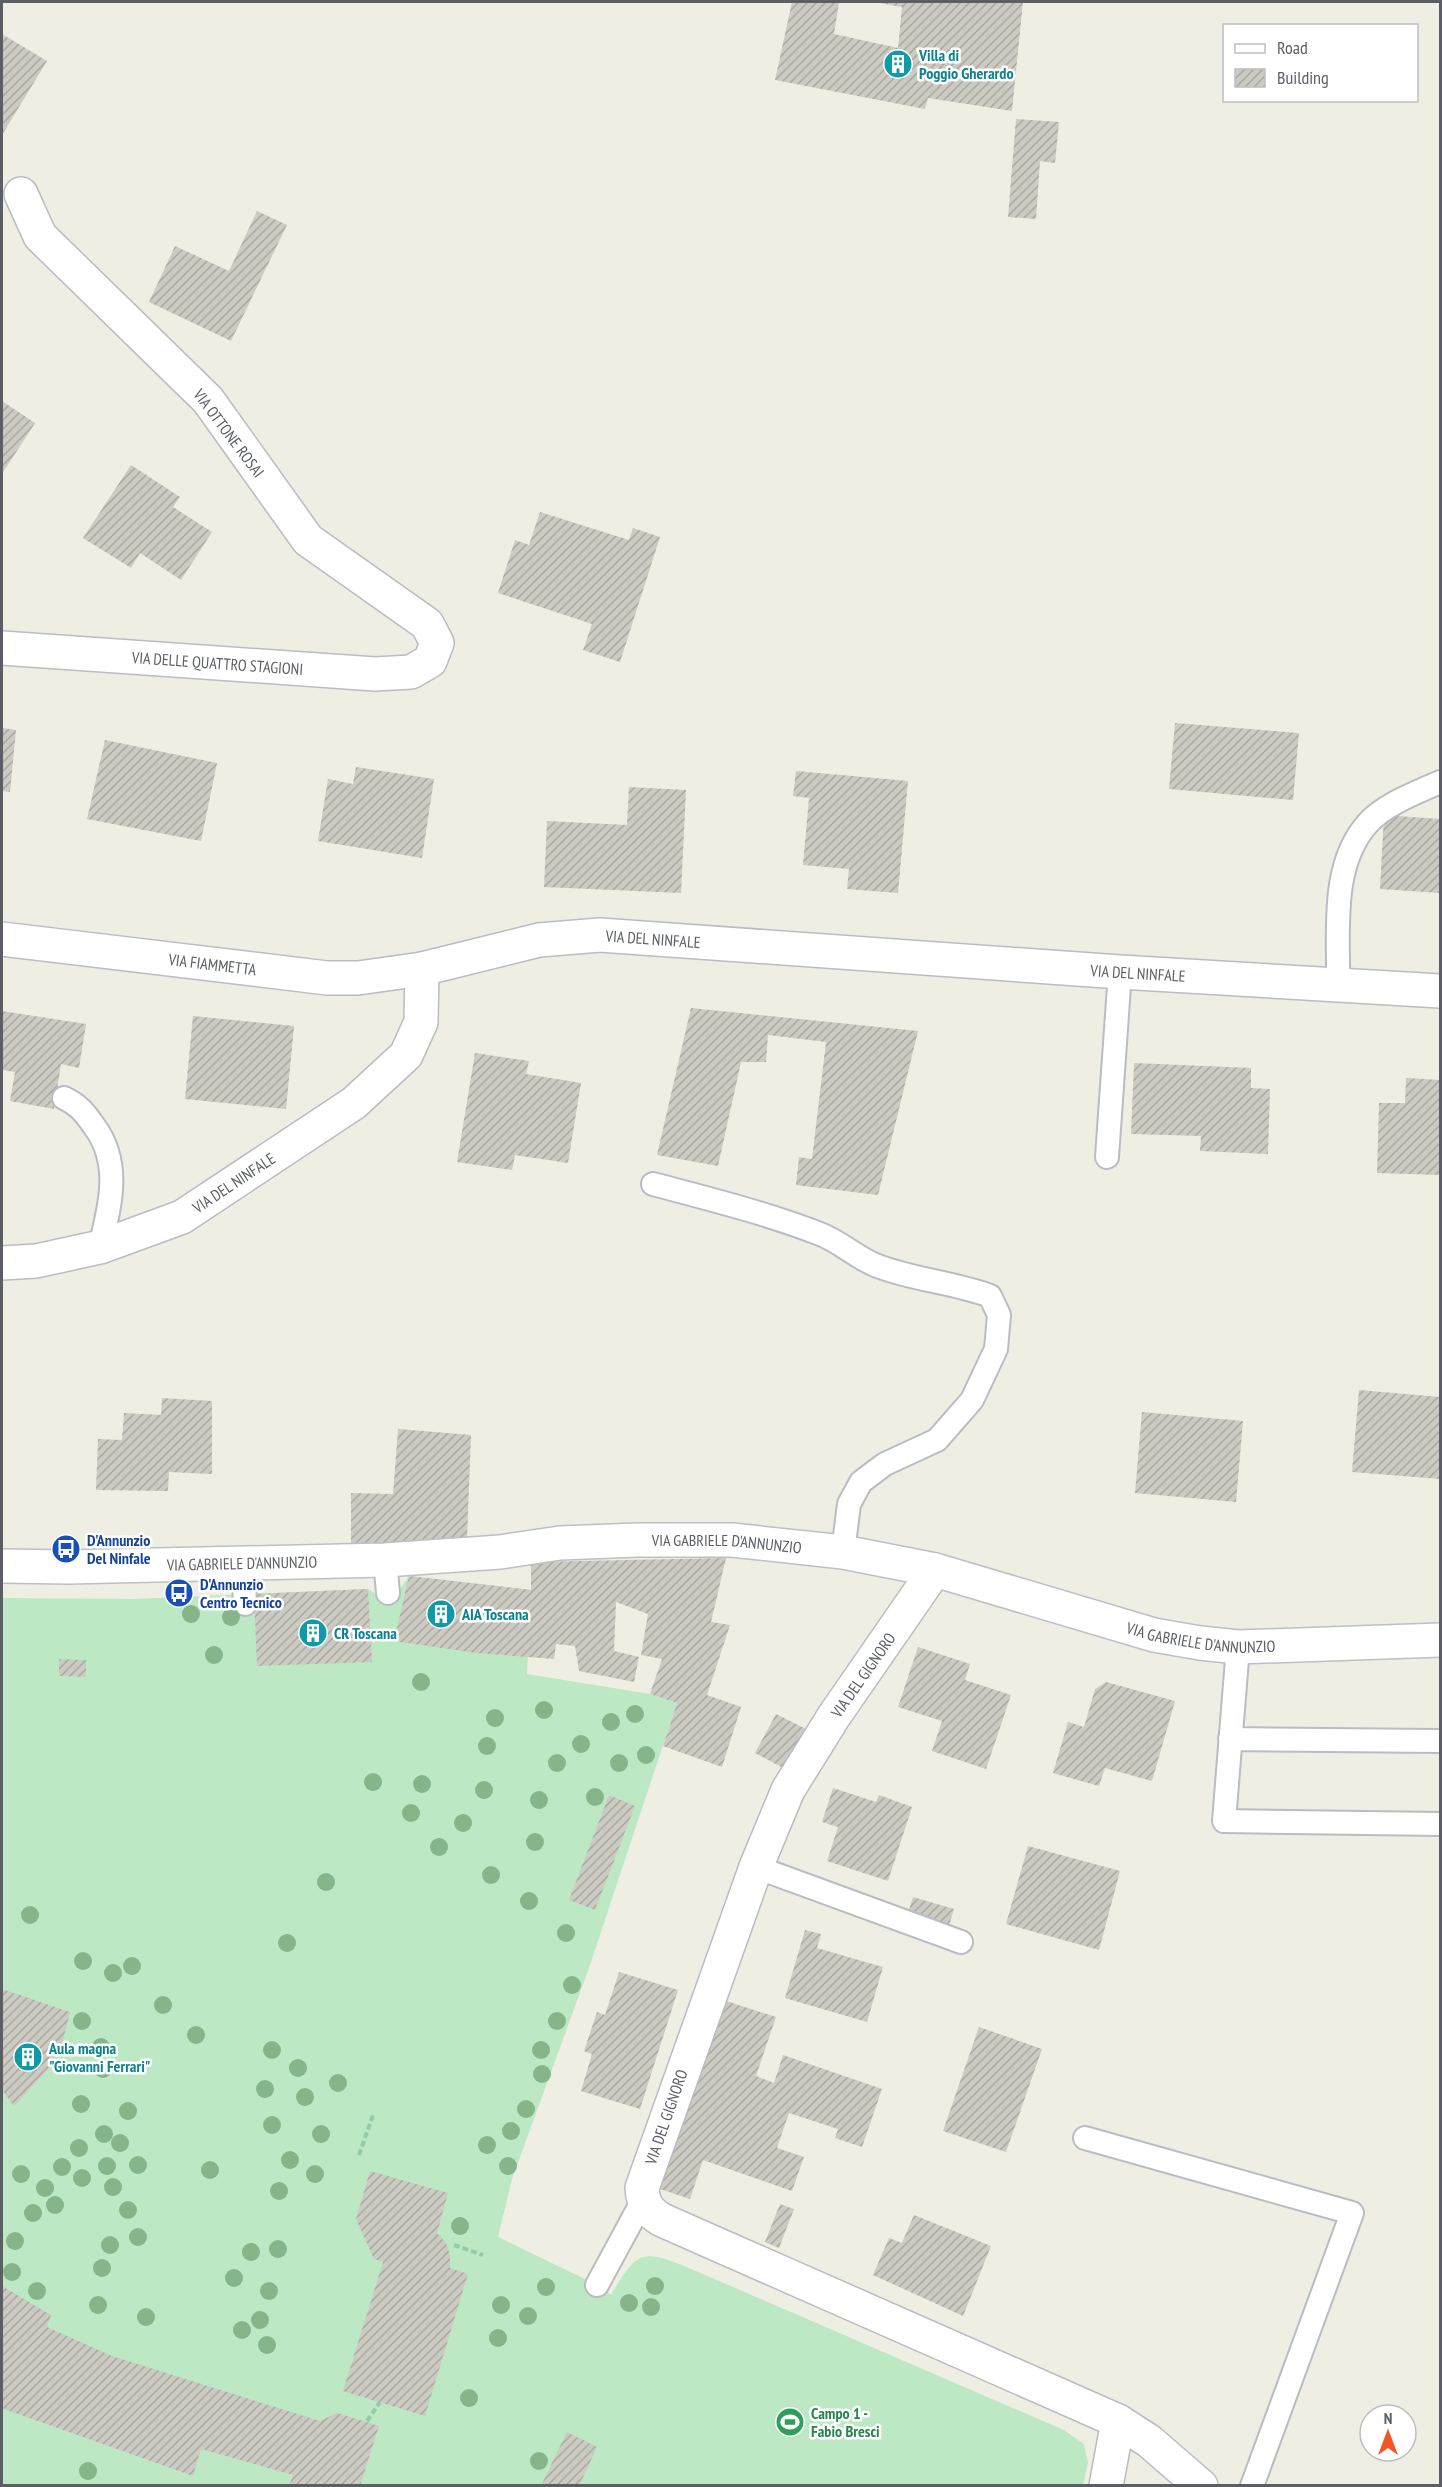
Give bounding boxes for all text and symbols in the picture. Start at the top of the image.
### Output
legend [1223,24,1418,102]
text: Road [1277,36,1308,59]
place label: Villa di Poggio Gherardo [918,45,1014,83]
building icon: Villa di Poggio Gherardo [882,48,914,80]
text: Building [1277,66,1329,89]
street label: VIA OTTONE ROSAI [189,384,269,481]
street label: VIA DELLE QUATTRO STAGIONI [130,647,304,679]
street label: VIA DEL NINFALE [604,925,701,952]
street label: VIA FIAMMETTA [167,949,258,979]
street label: VIA DEL NINFALE [1089,960,1186,986]
street label: VIA DEL NINFALE [188,1148,279,1218]
place label: D'Annunzio Del Ninfale [87,1530,151,1568]
street label: VIA GABRIELE D'ANNUNZIO [651,1530,803,1557]
bus stop icon: D'Annunzio Del Ninfale [50,1533,82,1565]
street label: VIA GABRIELE D'ANNUNZIO [166,1551,318,1575]
place label: D'Annunzio Centro Tecnico [200,1574,282,1612]
bus stop icon: D'Annunzio Centro Tecnico [163,1577,195,1609]
building icon: AIA Toscana [425,1598,457,1630]
place label: AIA Toscana [461,1604,529,1624]
building icon: CR Toscana [297,1617,329,1649]
street label: VIA GABRIELE D'ANNUNZIO [1123,1617,1276,1657]
place label: CR Toscana [334,1623,397,1643]
street label: VIA DEL GIGNORO [826,1628,900,1722]
place label: Aula magna "Giovanni Ferrari" [48,2038,150,2076]
building icon: Aula magna "Giovanni Ferrari" [12,2041,44,2073]
street label: VIA DEL GIGNORO [640,2067,692,2168]
place label: Campo 1 - Fabio Bresci [811,2403,880,2441]
north arrow [1358,2403,1418,2463]
sports icon: Campo 1 - Fabio Bresci [774,2406,806,2438]
text: N [1384,2408,1392,2428]

